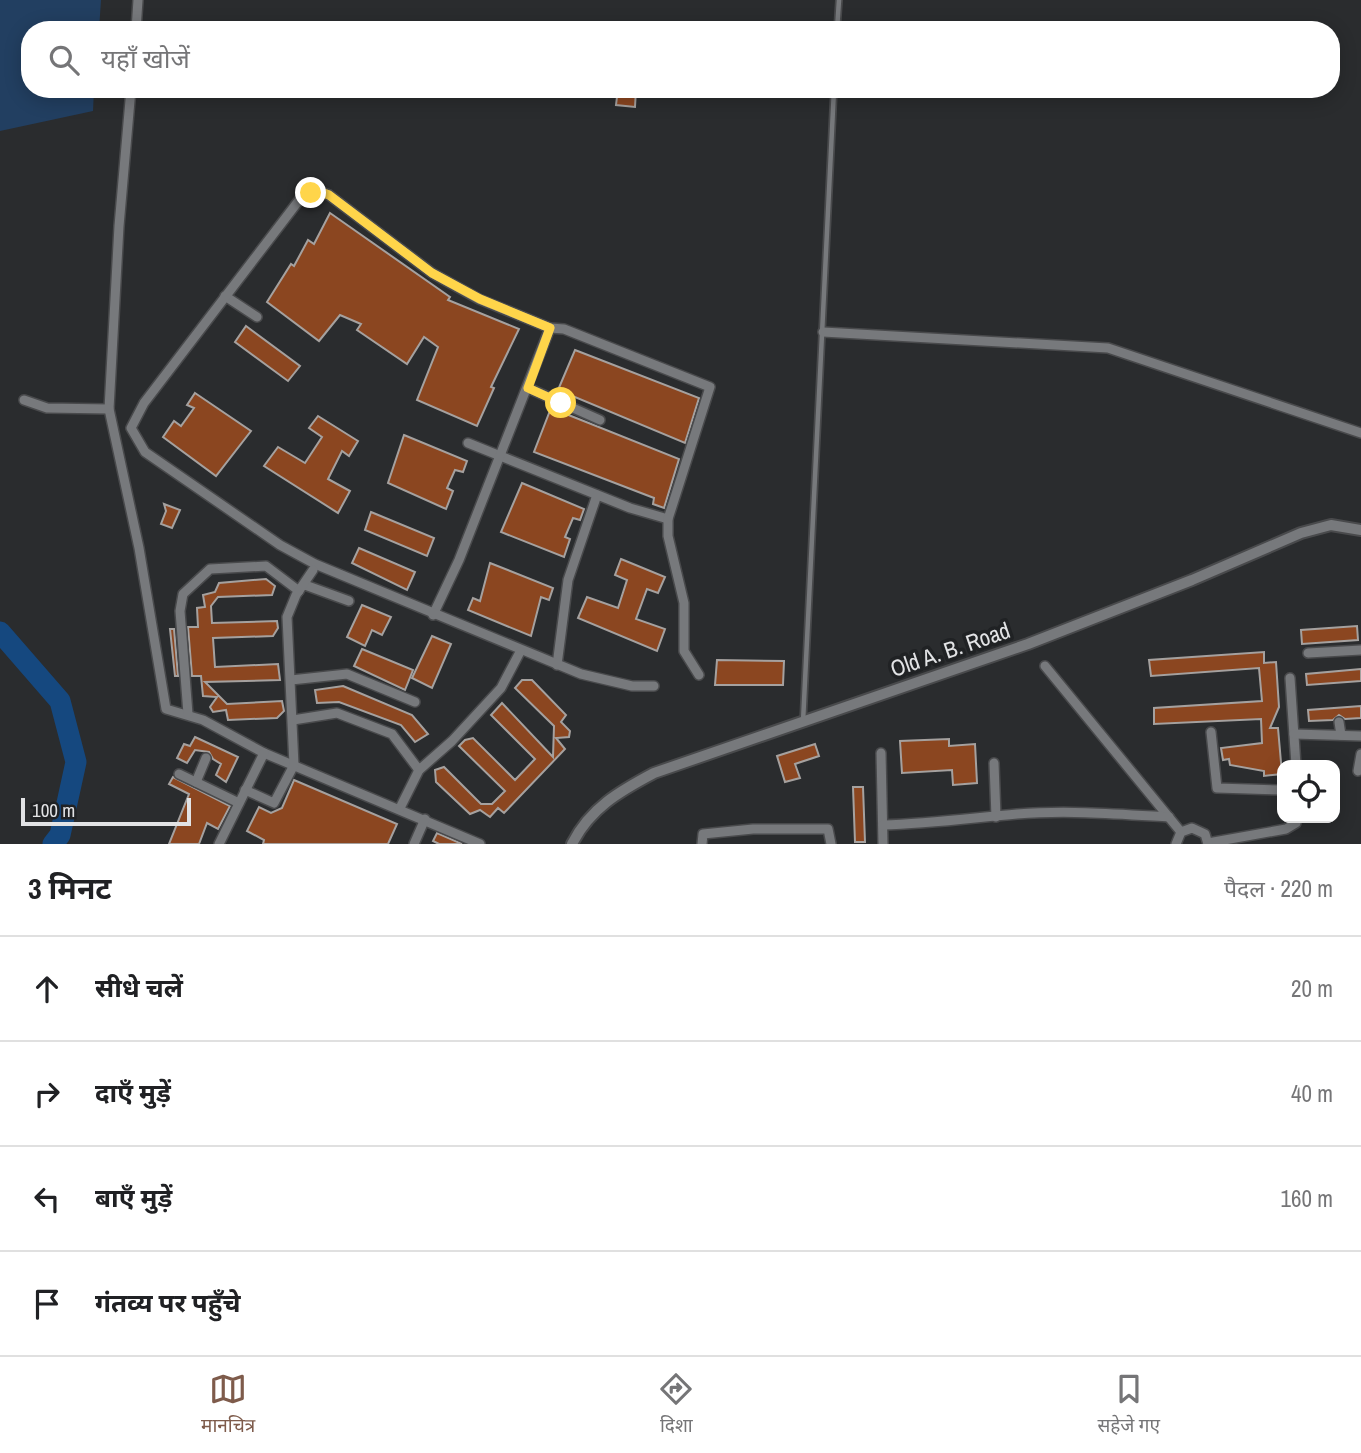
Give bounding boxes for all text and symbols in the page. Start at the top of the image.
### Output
search box [21,21,1340,98]
icon: search [45,41,83,79]
text: यहाँ खोजें [101,41,190,76]
route end [295,177,326,208]
route start [545,387,576,418]
street label: Old A. B. Road [886,614,1014,684]
map controls [1277,760,1340,823]
button: locate [1277,760,1340,823]
scale bar [21,795,191,827]
text: 100 m [32,797,75,823]
text: 3 मिनट [28,868,112,908]
text: पैदल · 220 m [1224,873,1333,904]
icon: ahead [28,970,66,1008]
text: सीधे चलें [95,970,183,1005]
text: 20 m [1291,973,1333,1004]
icon: right [28,1075,66,1113]
text: दाएँ मुड़ें [95,1075,171,1110]
text: 40 m [1291,1078,1333,1109]
icon: left [28,1180,66,1218]
text: बाएँ मुड़ें [95,1180,172,1215]
text: 160 m [1281,1183,1333,1214]
icon: arrive [28,1285,66,1323]
text: गंतव्य पर पहुँचे [95,1285,241,1320]
tab: मानचित्र [201,1370,255,1440]
tab: दिशा [657,1370,695,1440]
tab: सहेजे गए [1097,1370,1160,1440]

